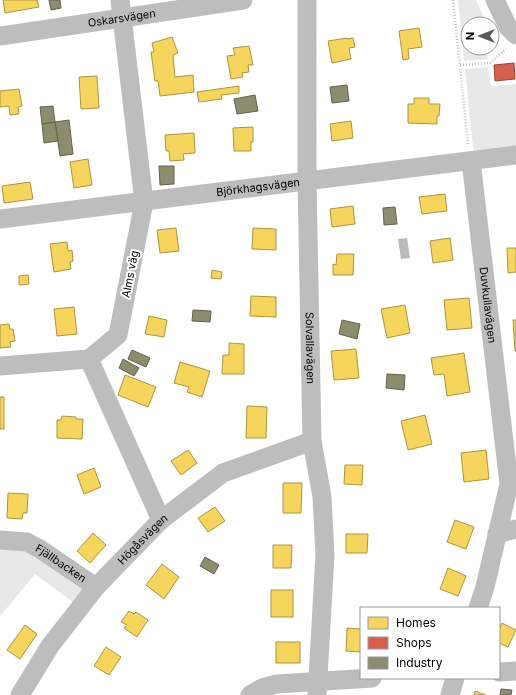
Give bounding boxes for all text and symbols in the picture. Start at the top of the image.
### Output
street label: Oskarsvägen [87,6,157,30]
north arrow [460,16,500,56]
text: N [463,32,477,40]
street label: Björkhagsvägen [215,175,301,199]
street label: Alms väg [119,249,141,299]
street label: Duvkullavägen [477,266,499,344]
street label: Solvallavägen [303,312,318,384]
street label: Högåsvägen [115,511,170,568]
street label: Fjällbacken [33,541,89,585]
legend [360,607,500,679]
text: Homes [396,615,436,630]
text: Shops [396,635,432,650]
text: Industry [396,655,443,670]

